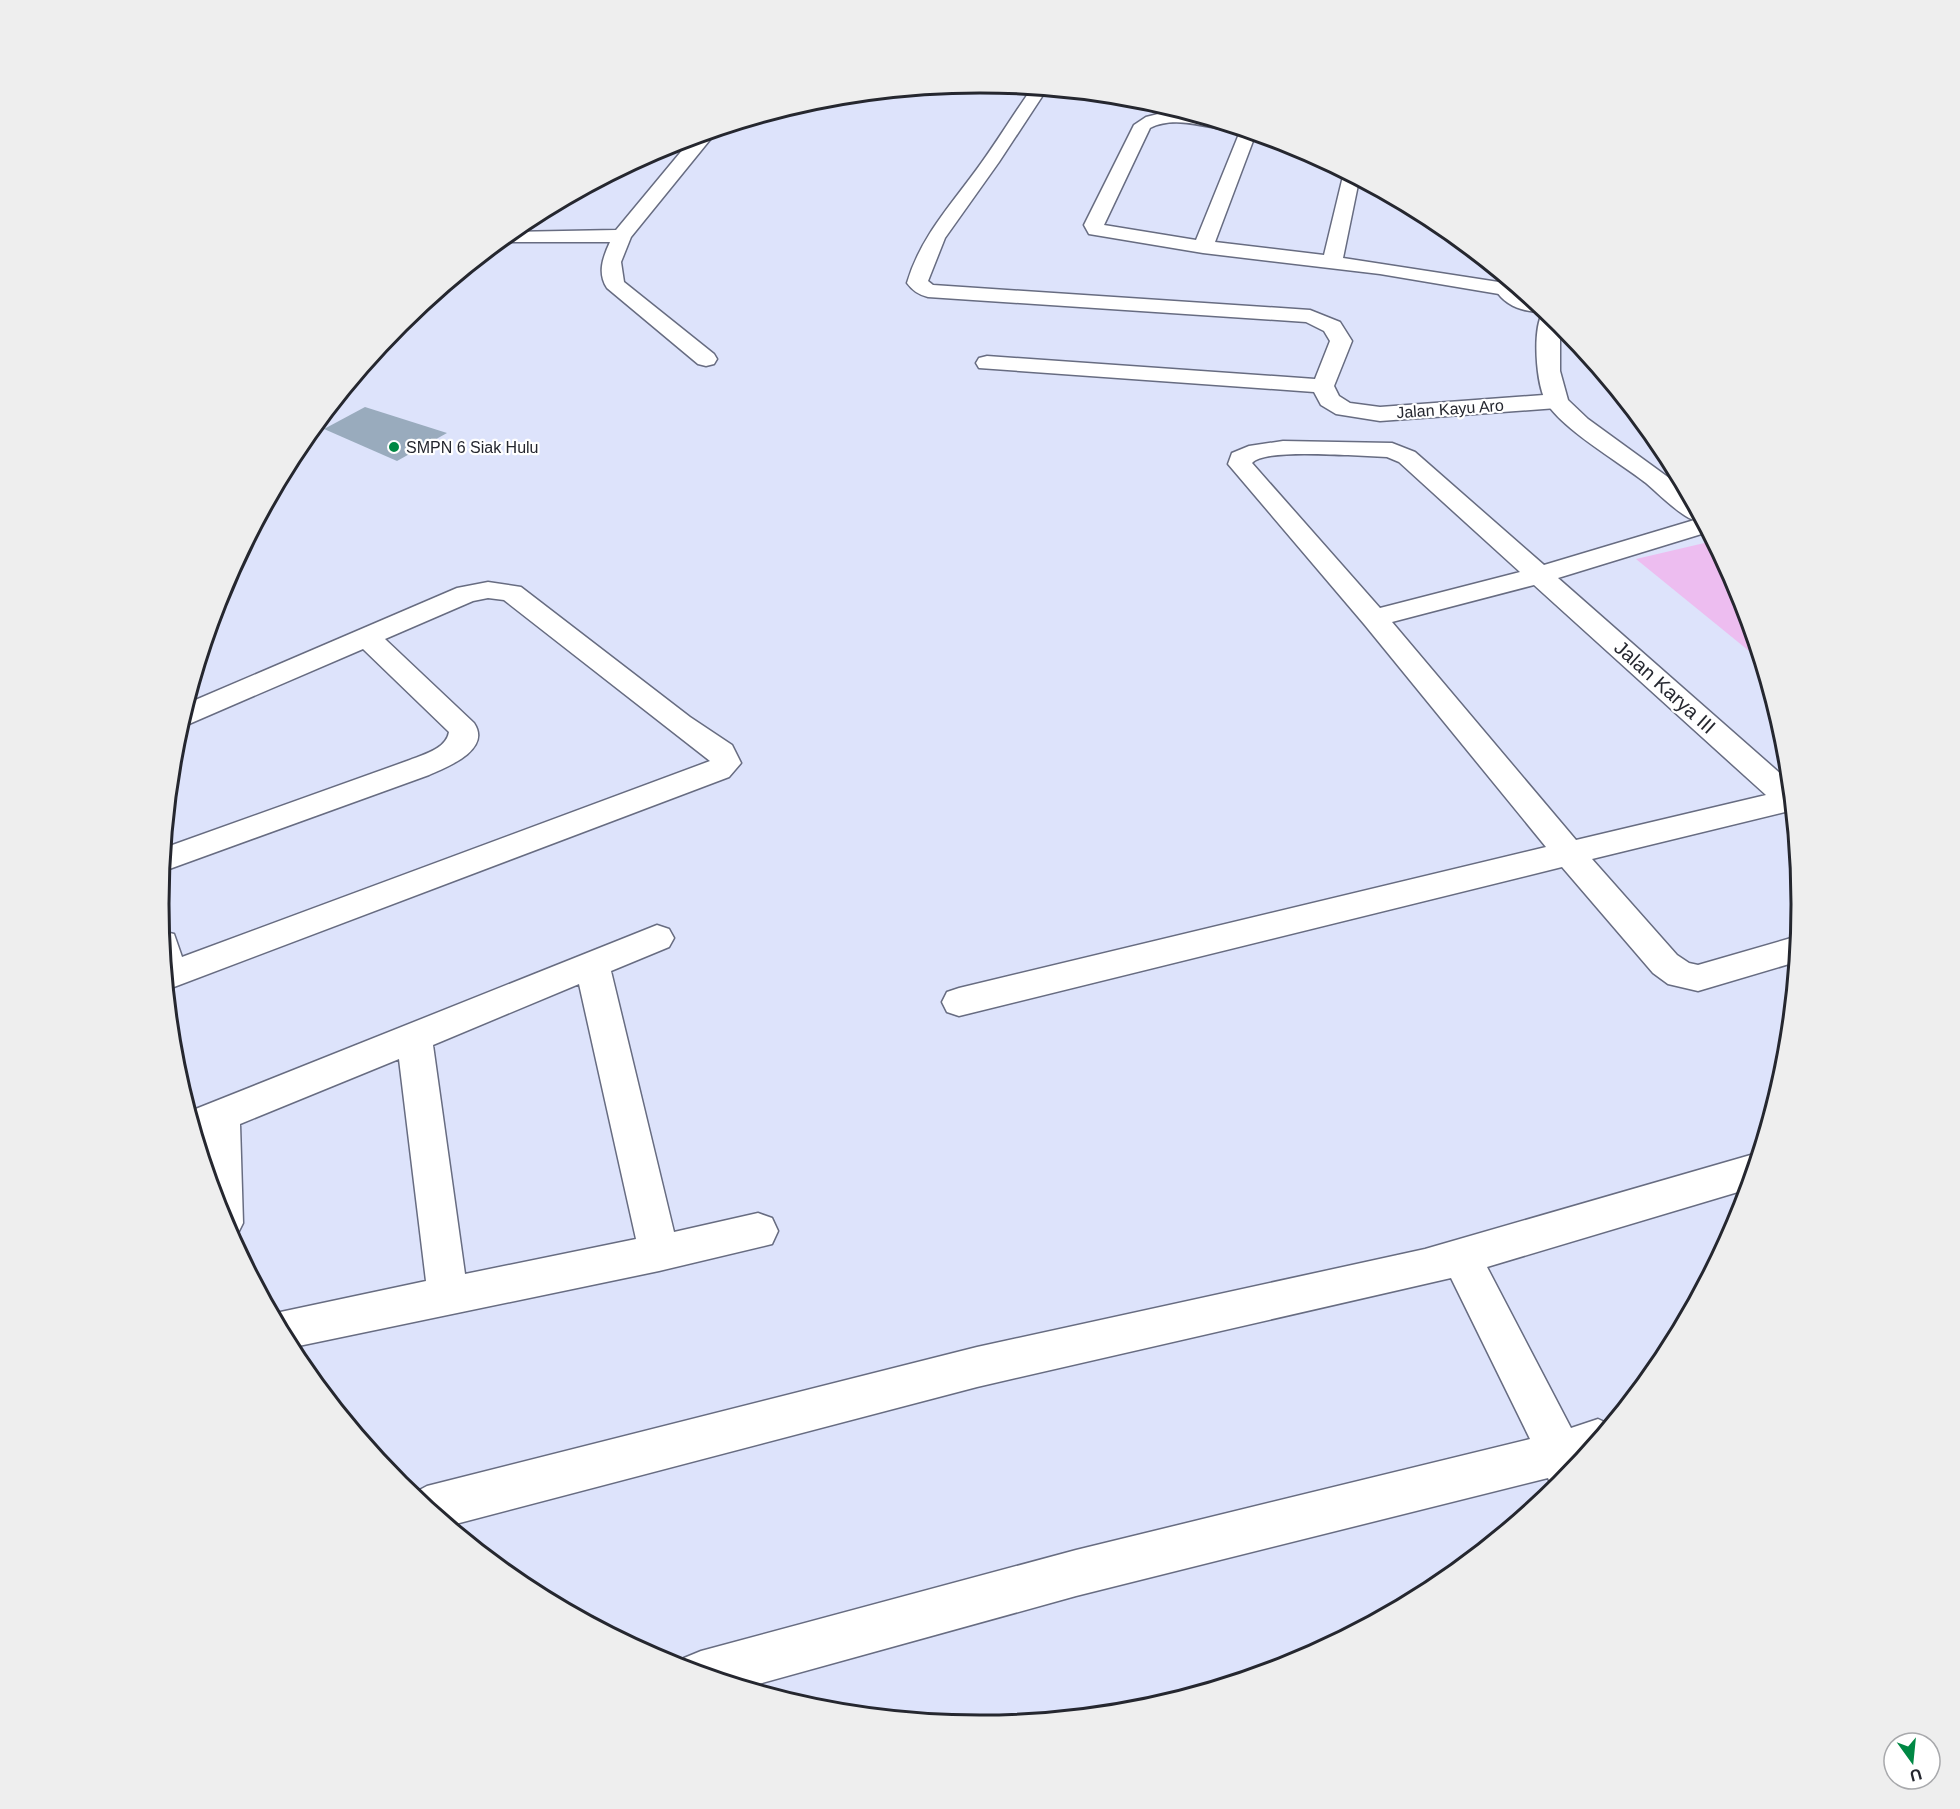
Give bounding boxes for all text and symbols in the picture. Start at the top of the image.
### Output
street label: Jalan Kayu Aro [1396,397,1504,421]
place label: SMPN 6 Siak Hulu [406,439,539,456]
marker: SMPN 6 Siak Hulu [387,440,401,454]
street label: Jalan Karya III [1610,636,1720,738]
north arrow [1882,1731,1942,1791]
text: U [1908,1765,1924,1785]

